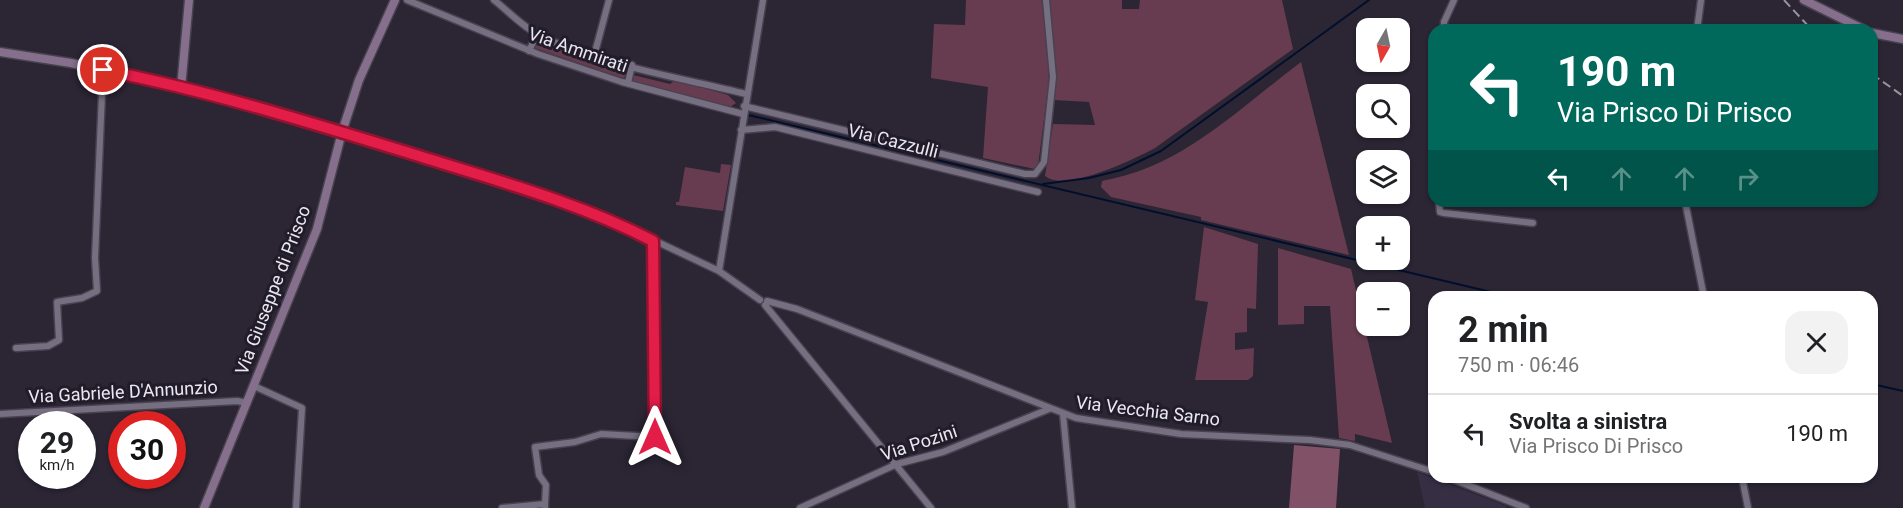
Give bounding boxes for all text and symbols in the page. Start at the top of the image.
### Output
north arrow [1356,18,1410,72]
map controls [1356,18,1410,336]
street label: Via Ammirati [526,23,631,76]
pin [77,44,128,95]
text: 190 m [1557,47,1676,96]
icon: left [1458,48,1536,126]
icon: arrive [86,53,119,86]
button: search [1356,84,1410,138]
text: Via Prisco Di Prisco [1557,97,1792,129]
street label: Via Cazzulli [846,119,941,162]
button: layers [1356,150,1410,204]
icon: left [1542,162,1575,195]
icon: ahead [1605,162,1638,195]
icon: ahead [1668,162,1701,195]
icon: right [1731,162,1764,195]
street label: Via Giuseppe di Prisco [231,202,315,377]
button: + [1356,216,1410,270]
button: − [1356,282,1410,336]
text: 2 min [1458,309,1549,351]
button: close [1785,311,1848,374]
text: 750 m · 06:46 [1458,353,1579,377]
street label: Via Gabriele D'Annunzio [28,376,218,407]
street label: Via Vecchia Sarno [1075,391,1221,430]
position arrow [623,405,687,469]
text: Svolta a sinistra [1509,409,1667,434]
speed limit sign: 30 [108,411,186,489]
icon: left [1458,417,1491,450]
street label: Via Pozini [878,420,960,465]
text: 190 m [1786,421,1848,446]
text: 29 [40,425,74,460]
text: Via Prisco Di Prisco [1509,434,1683,458]
text: km/h [39,456,75,474]

